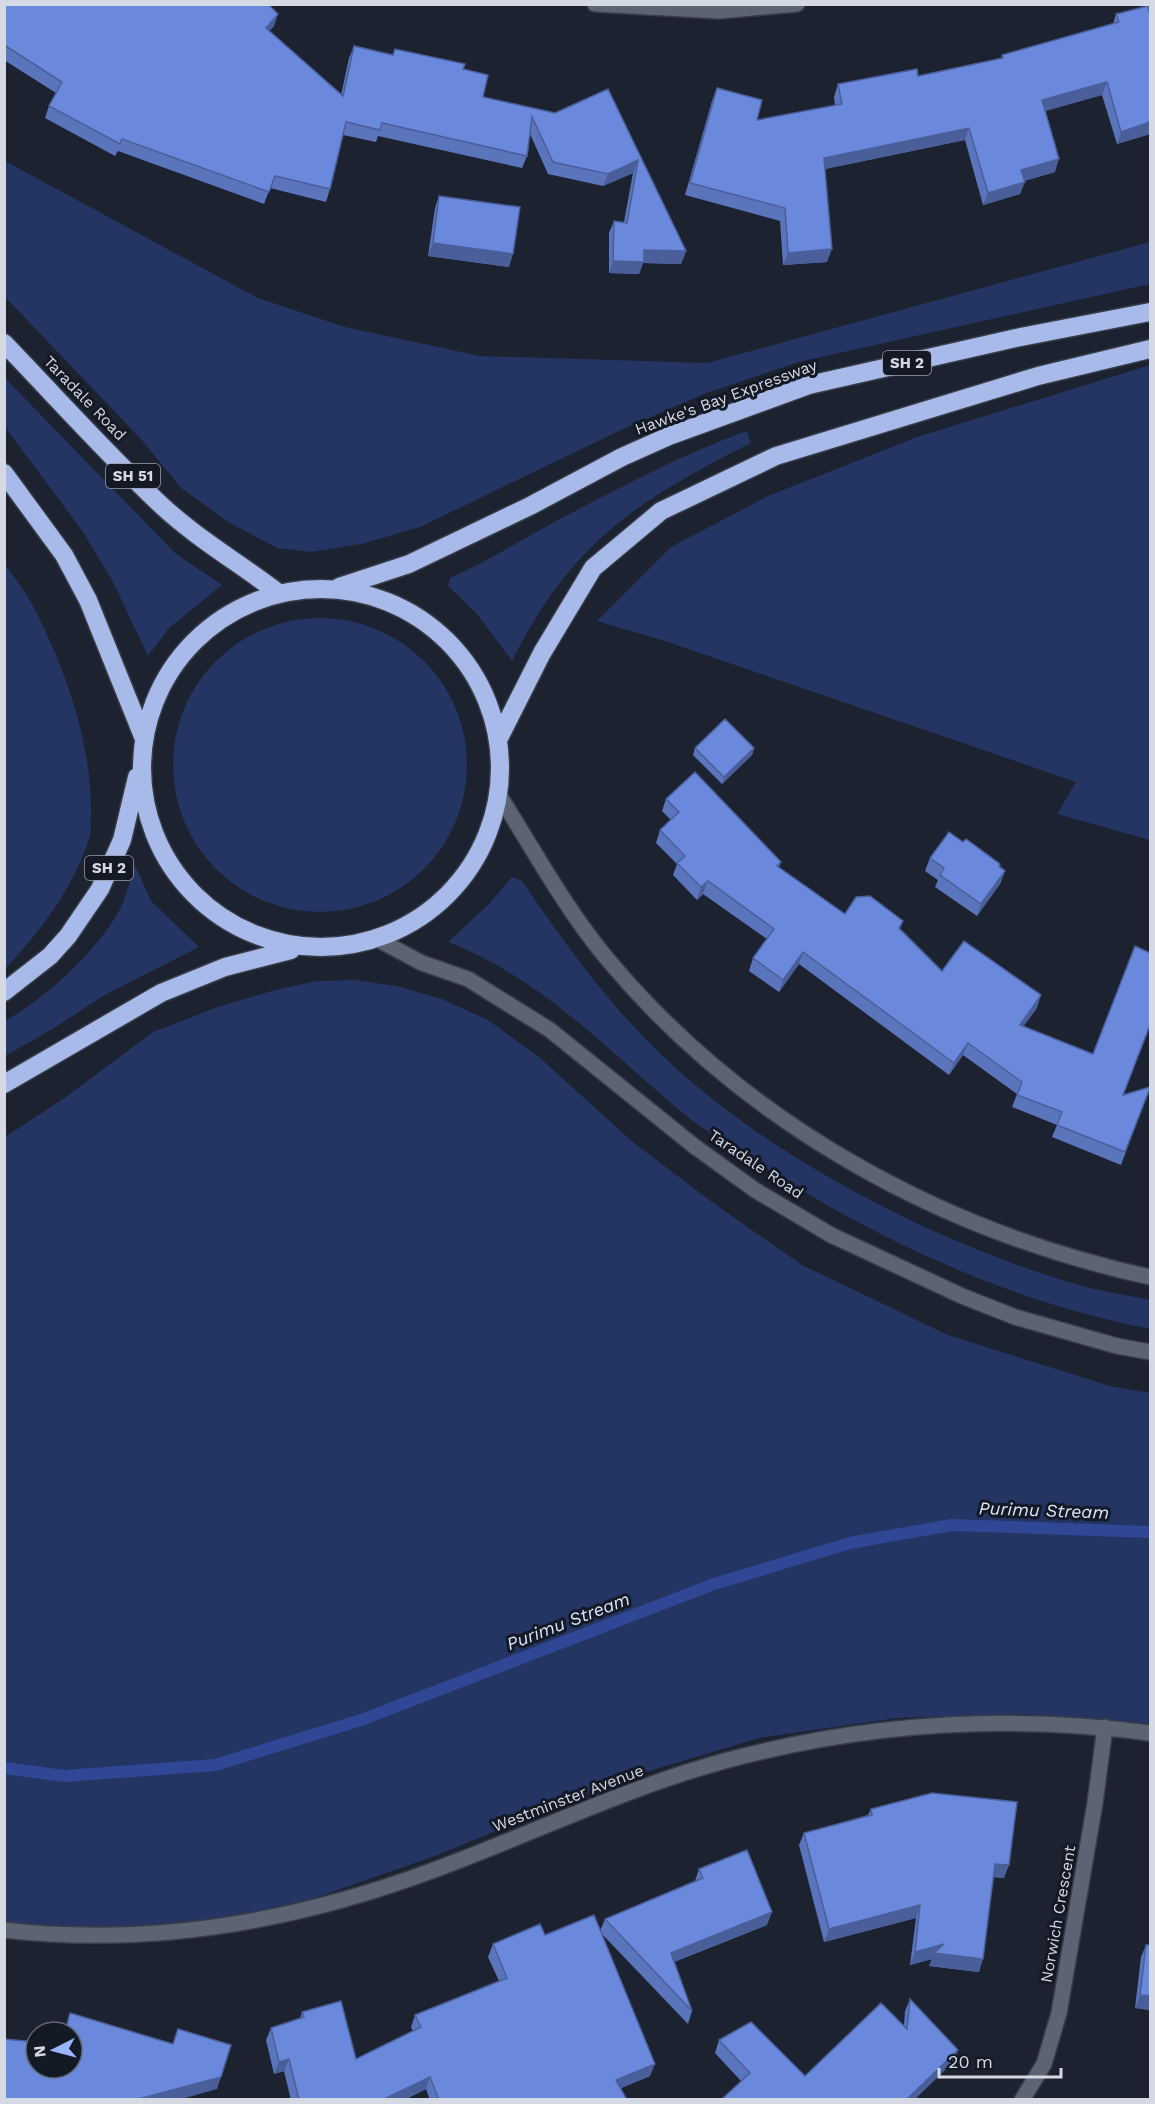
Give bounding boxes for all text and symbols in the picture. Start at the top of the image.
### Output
road number: SH 2 [883,351,931,375]
street label: Taradale Road [40,352,130,444]
street label: Hawke's Bay Expressway [632,355,820,439]
road number: SH 51 [106,464,160,488]
road number: SH 2 [85,856,133,880]
street label: Taradale Road [705,1125,807,1203]
water label: Purimu Stream [978,1497,1110,1523]
water label: Purimu Stream [503,1588,633,1654]
street label: Westminster Avenue [490,1760,646,1836]
street label: Norwich Crescent [1037,1843,1080,1984]
north arrow [24,2020,84,2080]
scale bar [939,2041,1060,2079]
text: N [30,2045,50,2058]
text: 20 m [948,2051,993,2072]

